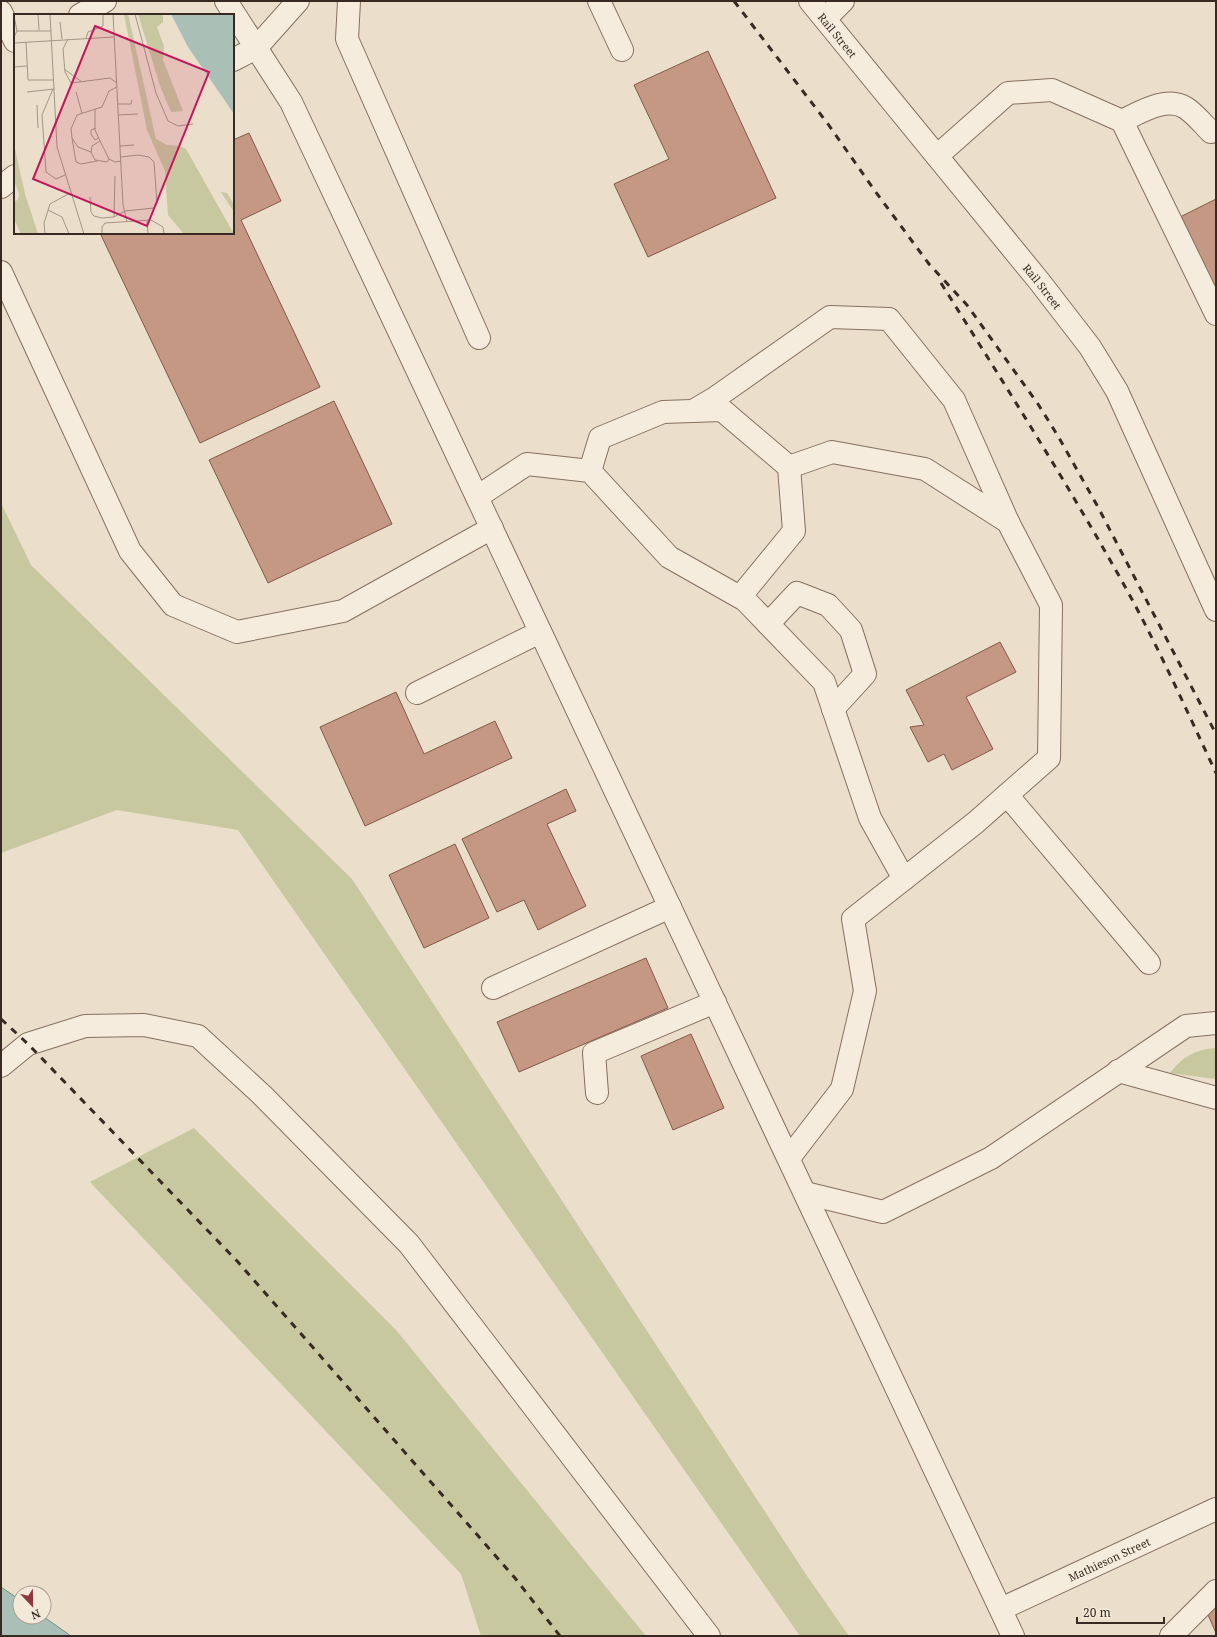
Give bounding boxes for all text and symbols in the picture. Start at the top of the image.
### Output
street label: Rail Street [815,9,861,61]
inset map [14,14,234,234]
street label: Rail Street [1020,260,1065,312]
street label: Mathieson Street [1065,1533,1152,1584]
north arrow [12,1585,52,1625]
scale bar [1077,1599,1164,1625]
text: 20 m [1083,1604,1111,1621]
text: N [29,1606,43,1623]

